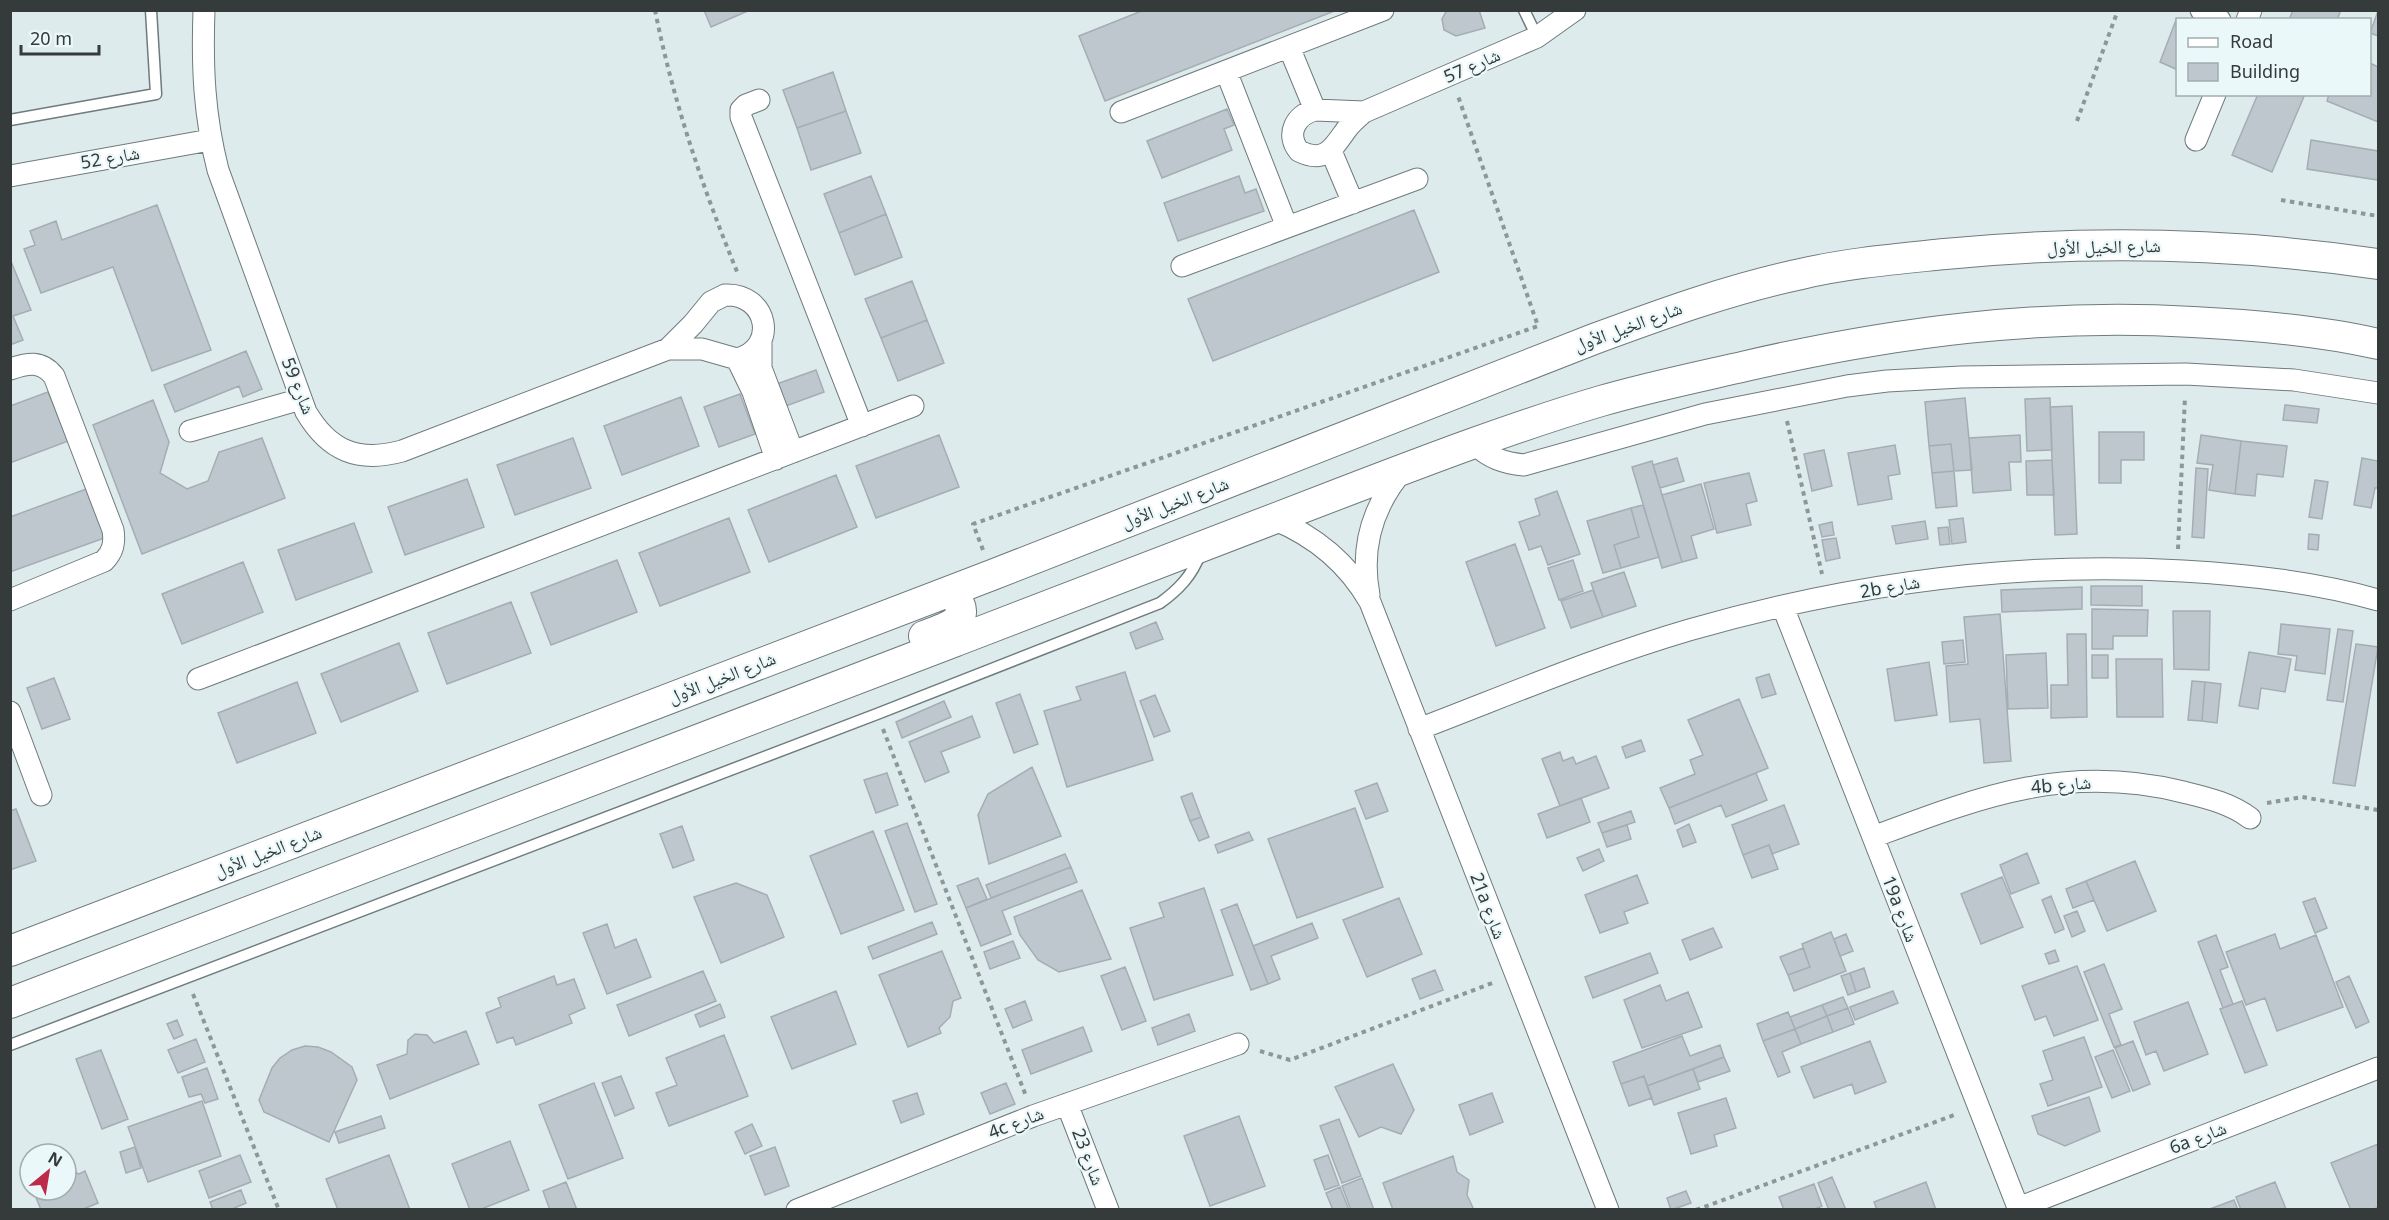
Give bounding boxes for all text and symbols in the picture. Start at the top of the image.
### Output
scale bar [21,18,99,56]
legend [2176,18,2371,96]
text: 20 m [30,26,72,50]
text: Road [2230,29,2273,53]
street label: شارع 57 [1440,42,1504,88]
text: Building [2230,59,2300,83]
street label: شارع 52 [78,140,141,174]
street label: شارع الخيل الأول [2047,233,2161,259]
street label: شارع الخيل الأول [1570,295,1685,357]
street label: شارع 59 [277,354,321,418]
street label: شارع الخيل الأول [1117,471,1232,534]
street label: 2b شارع [1858,569,1922,603]
street label: شارع الخيل الأول [664,646,779,709]
street label: 4b شارع [2030,769,2092,799]
street label: شارع الخيل الأول [210,820,325,883]
street label: 21a شارع [1465,869,1513,942]
street label: 19a شارع [1877,872,1925,945]
street label: 4c شارع [984,1100,1047,1144]
street label: 6a شارع [2166,1115,2230,1159]
street label: شارع 23 [1067,1125,1111,1189]
north arrow [18,1142,78,1202]
text: N [44,1146,67,1172]

